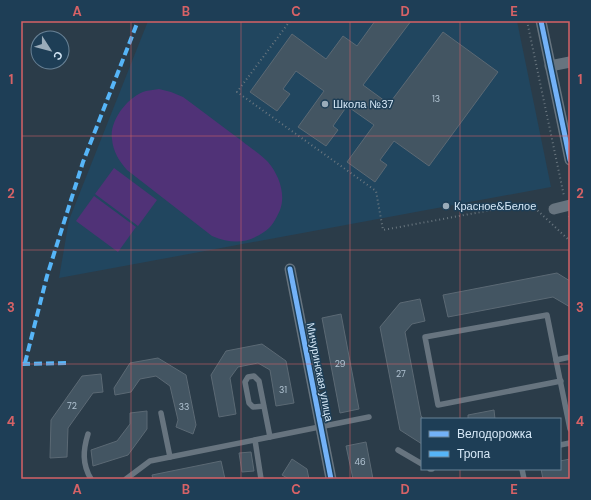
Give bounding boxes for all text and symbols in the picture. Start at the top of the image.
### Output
text: A [72,3,82,20]
text: B [182,3,190,20]
text: C [291,3,301,20]
text: D [400,3,410,20]
text: E [510,3,518,20]
north arrow [30,30,70,70]
text: С [50,49,66,63]
text: 1 [9,71,13,88]
text: 1 [578,71,582,88]
house number: 13 [432,93,440,105]
place label: Школа №37 [333,97,393,111]
marker: Школа №37 [320,99,330,109]
text: 2 [7,185,15,202]
text: 2 [576,185,584,202]
place label: Красное&Белое [454,199,536,213]
marker: Красное&Белое [441,201,451,211]
text: 3 [7,299,15,316]
text: 3 [576,299,584,316]
street label: Мичуринская улица [304,321,337,424]
house number: 29 [335,358,346,370]
house number: 27 [396,368,406,380]
house number: 31 [279,384,287,396]
house number: 72 [67,400,77,412]
house number: 33 [179,401,189,413]
text: 4 [7,413,15,430]
text: 4 [576,413,584,430]
legend [421,418,561,470]
text: Велодорожка [457,426,532,442]
text: Тропа [457,446,491,462]
house number: 46 [354,456,366,468]
text: A [72,481,82,498]
text: B [182,481,190,498]
text: C [291,481,301,498]
text: D [400,481,410,498]
text: E [510,481,518,498]

